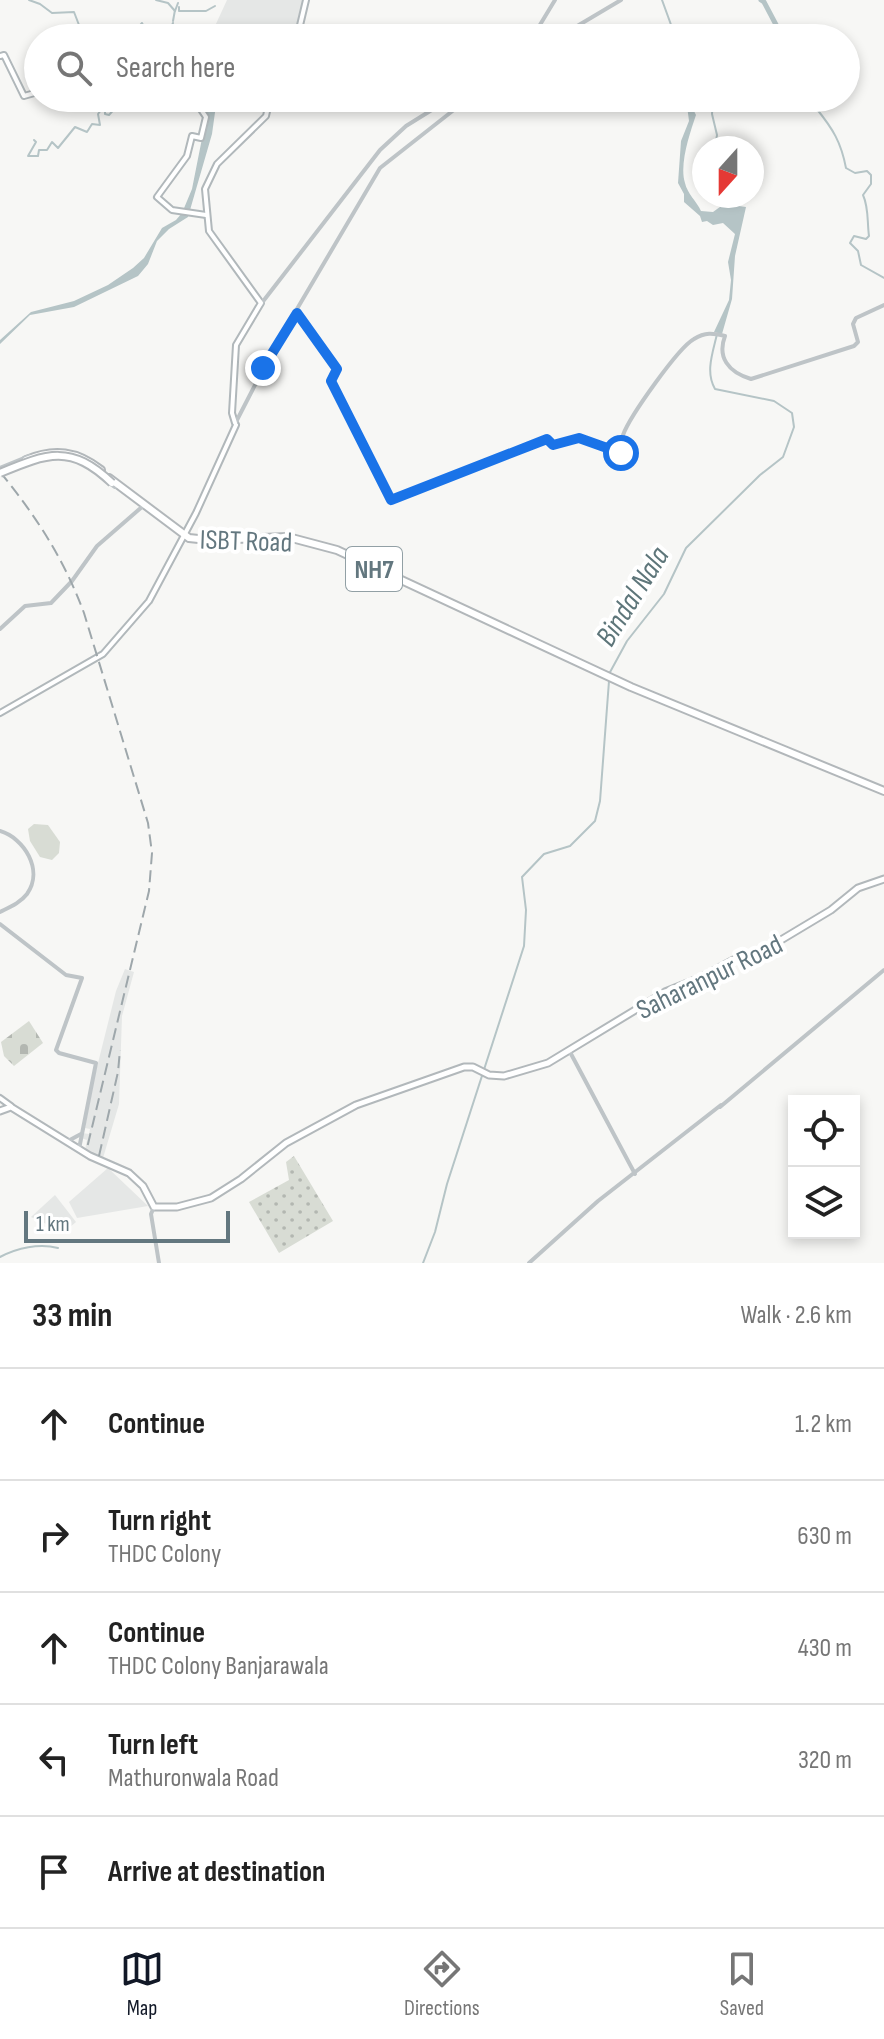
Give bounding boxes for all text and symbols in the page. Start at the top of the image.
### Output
search box [24,24,860,112]
icon: search [52,46,96,90]
text: Search here [116,50,235,86]
north arrow [692,136,764,208]
route end [245,350,281,386]
route start [603,435,639,471]
street label: ISBT Road [199,523,293,560]
water label: Bindal Nala [588,540,677,653]
road number: NH7 [346,547,402,591]
street label: Saharanpur Road [631,928,788,1027]
map controls [788,1095,860,1239]
button: locate [788,1095,860,1167]
button: layers [788,1167,860,1239]
scale bar [24,1207,230,1243]
text: 1 km [36,1211,70,1238]
text: 33 min [32,1295,112,1336]
text: Walk · 2.6 km [740,1300,852,1331]
icon: ahead [32,1402,76,1446]
text: Continue [108,1406,205,1442]
text: 1.2 km [795,1409,852,1440]
text: Turn right [108,1503,211,1539]
icon: right [32,1514,76,1558]
text: 630 m [797,1521,852,1552]
text: THDC Colony [108,1539,221,1570]
text: Continue [108,1615,205,1651]
icon: ahead [32,1626,76,1670]
text: 430 m [798,1633,852,1664]
text: THDC Colony Banjarawala [108,1651,329,1682]
text: Turn left [108,1727,198,1763]
icon: left [32,1738,76,1782]
text: 320 m [798,1745,852,1776]
text: Mathuronwala Road [108,1763,279,1794]
icon: arrive [32,1850,76,1894]
text: Arrive at destination [108,1854,325,1890]
tab: Map [120,1947,164,2022]
tab: Directions [404,1947,480,2022]
tab: Saved [720,1947,764,2022]

